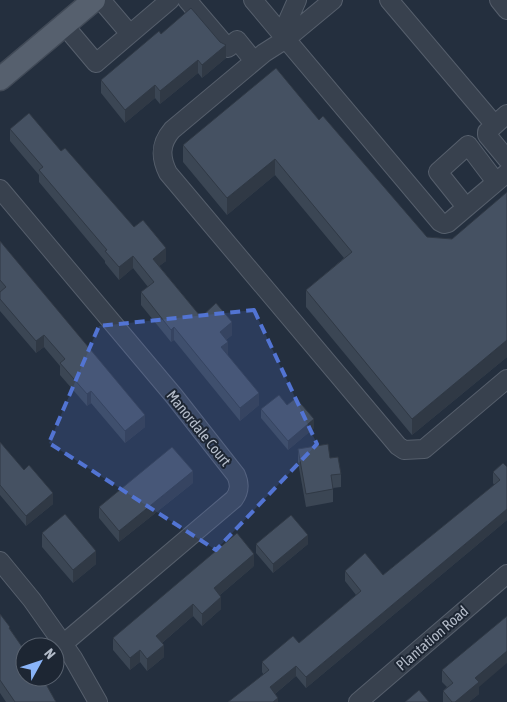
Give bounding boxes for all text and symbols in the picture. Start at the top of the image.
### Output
street label: Manordale Court [163,387,235,469]
street label: Plantation Road [393,602,471,674]
north arrow [15,637,65,687]
text: N [41,645,59,662]

